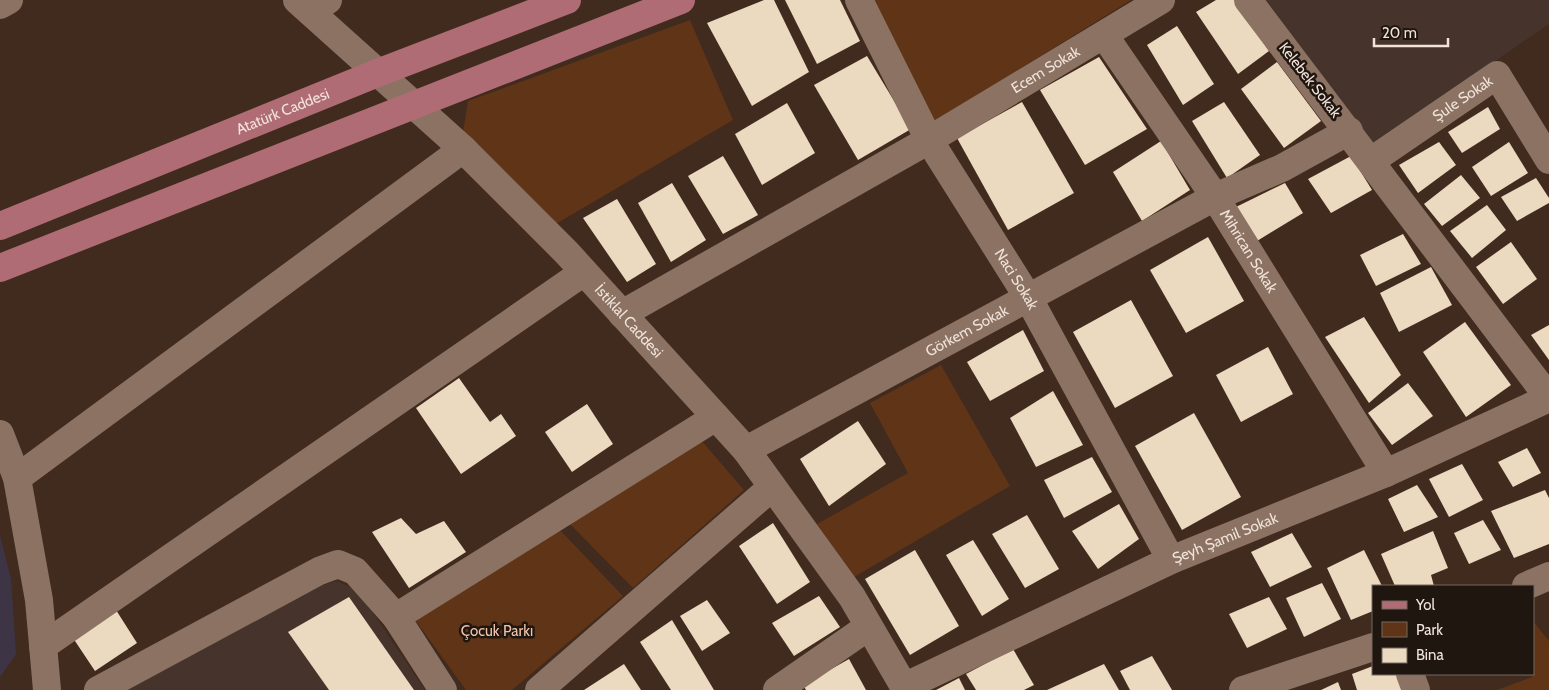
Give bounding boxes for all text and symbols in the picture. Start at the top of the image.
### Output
scale bar [1374,15,1448,47]
text: 20 m [1382,24,1417,42]
street label: Kelebek Sokak [1275,39,1345,121]
street label: Ecem Sokak [1008,42,1083,97]
street label: Şule Sokak [1429,71,1496,125]
street label: Atatürk Caddesi [233,85,332,138]
street label: Mihrican Sokak [1216,206,1281,296]
street label: Naci Sokak [991,245,1042,313]
street label: İstiklal Caddesi [591,280,667,361]
street label: Görkem Sokak [922,301,1012,360]
street label: Şeyh Şamil Sokak [1170,509,1281,568]
legend [1372,585,1534,675]
text: Yol [1415,596,1435,614]
text: Park [1416,621,1443,639]
park label: Çocuk Parkı [461,622,533,640]
text: Bina [1416,646,1444,664]

